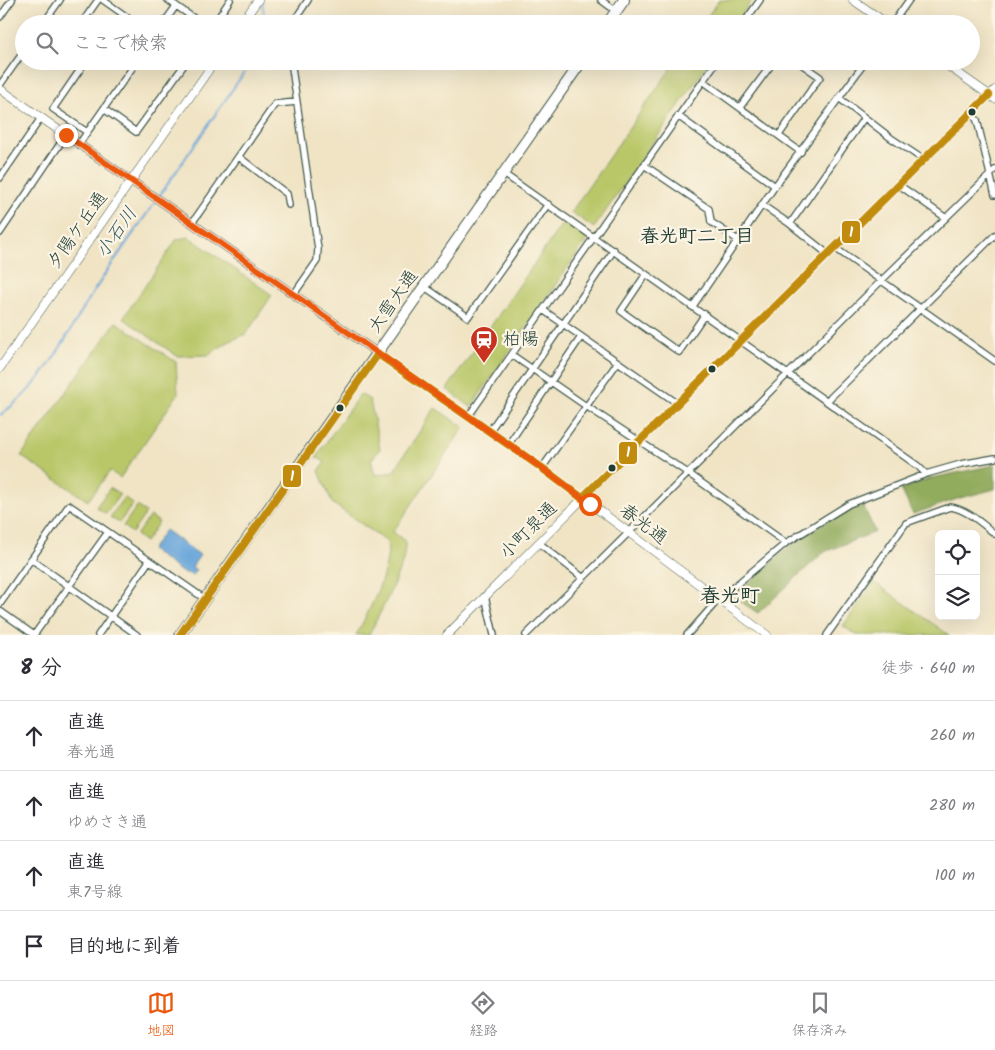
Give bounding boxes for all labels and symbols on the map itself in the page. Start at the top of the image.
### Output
unlabelled marker [967,107,977,117]
route end [55,124,78,147]
street label: 夕陽ケ丘通 [40,186,116,276]
water label: 小石川 [88,201,146,265]
line badge: 1 [841,220,861,244]
district label: 春光町二丁目 [640,222,754,252]
text: 1 [849,222,854,244]
street label: 大雪大通 [361,264,427,340]
station icon: 柏陽 [469,325,499,364]
place label: 柏陽 [503,326,539,355]
unlabelled marker [707,364,717,374]
unlabelled marker [335,403,345,413]
line badge: 1 [618,441,638,465]
text: 1 [626,442,631,464]
unlabelled marker [607,463,617,473]
line badge: 1 [282,464,302,488]
text: 1 [290,466,295,488]
route start [579,493,602,516]
street label: 小町泉通 [493,495,565,567]
street label: 春光通 [613,497,673,553]
district label: 春光町 [700,581,760,613]

